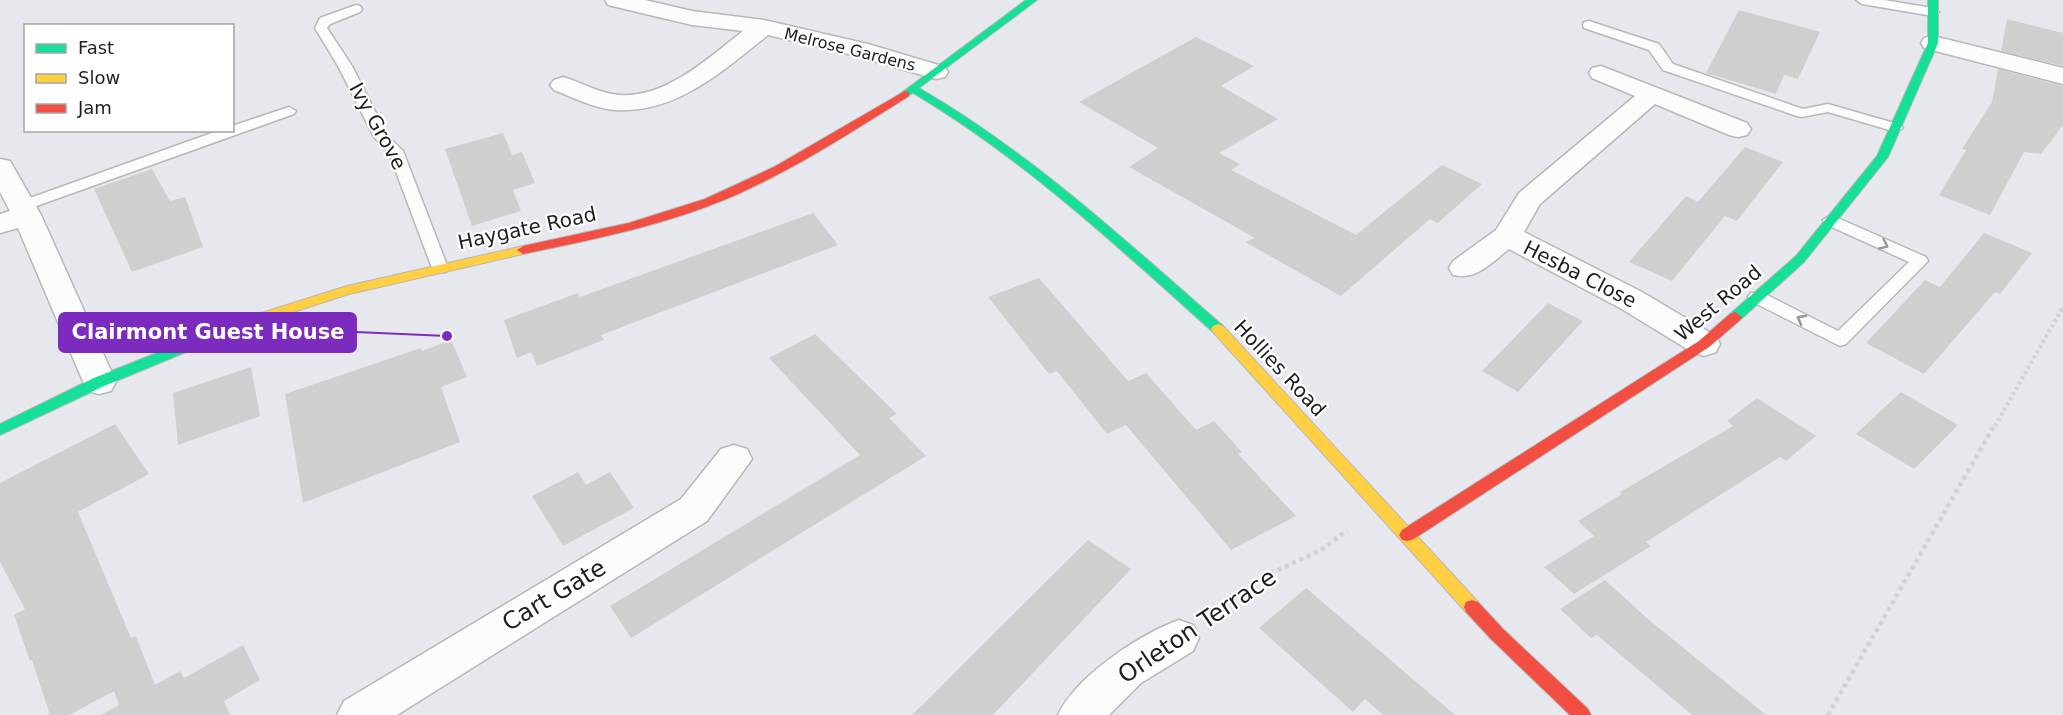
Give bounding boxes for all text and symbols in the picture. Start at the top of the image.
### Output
legend [24,24,234,132]
street label: Melrose Gardens [782,24,917,75]
text: Fast [78,37,114,58]
text: Slow [78,67,120,88]
street label: Ivy Grove [344,78,412,174]
text: Jam [77,97,112,118]
street label: Haygate Road [456,202,598,254]
street label: Hesba Close [1520,235,1640,313]
one-way arrow [1878,237,1889,249]
street label: West Road [1670,260,1766,346]
callout: Clairmont Guest House [59,313,356,352]
street label: Hollies Road [1229,315,1331,421]
one-way arrow [1796,315,1807,327]
text: Clairmont Guest House [72,320,344,344]
street label: Cart Gate [497,553,611,637]
street label: Orleton Terrace [1113,563,1281,689]

